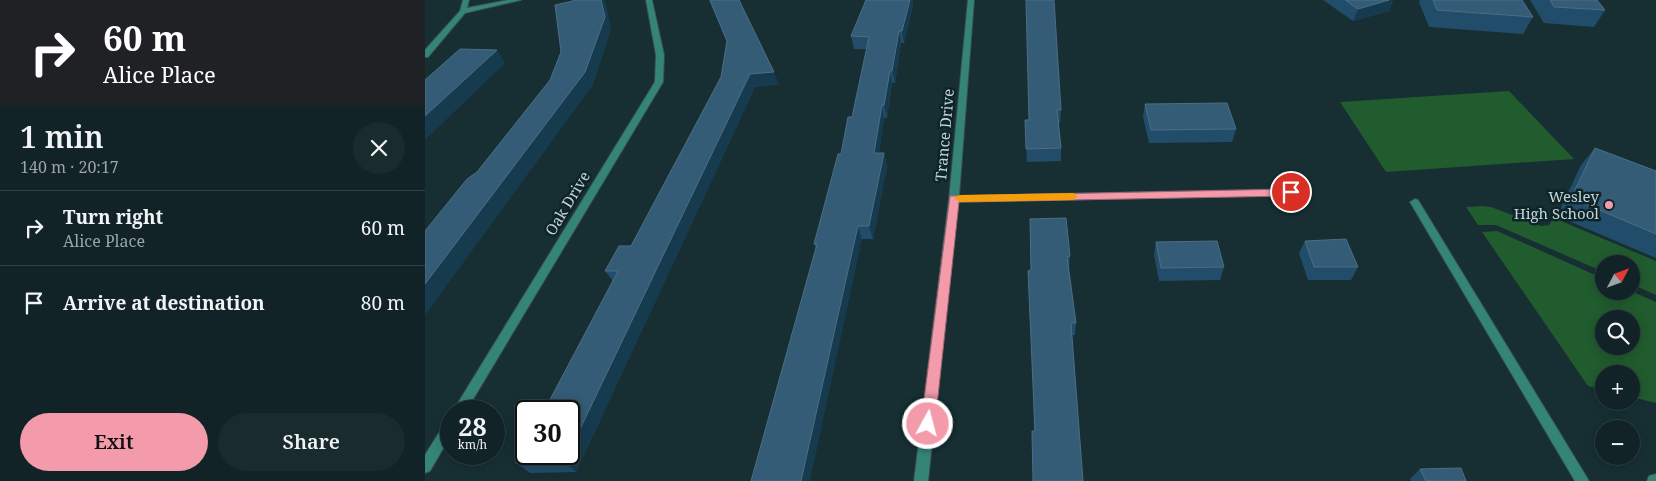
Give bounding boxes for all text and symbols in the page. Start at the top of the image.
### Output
text: 60 m [103,14,186,61]
icon: right [20,20,85,85]
text: Alice Place [103,59,216,89]
street label: Trance Drive [930,88,958,182]
text: 1 min [20,116,104,157]
button: close [353,122,405,174]
text: 140 m · 20:17 [20,156,119,178]
street label: Oak Drive [540,167,594,239]
pin [1270,171,1312,213]
icon: arrive [1277,178,1305,206]
place label: Wesley High School [1514,186,1600,223]
marker: Wesley High School [1603,199,1615,211]
text: Turn right [63,204,163,230]
icon: right [20,214,48,242]
text: 60 m [361,215,405,241]
text: Alice Place [63,230,145,252]
north arrow [1595,255,1640,300]
map controls [1595,255,1640,465]
icon: arrive [20,289,48,317]
text: Arrive at destination [63,290,265,316]
text: 80 m [361,290,405,316]
button: search [1595,310,1640,355]
button: + [1595,365,1640,410]
position arrow [901,397,953,449]
speed limit sign: 30 [515,400,580,465]
text: 28 [458,409,487,443]
button: Exit [20,413,208,471]
button: Share [218,413,405,471]
button: − [1595,420,1640,465]
text: km/h [458,436,487,453]

